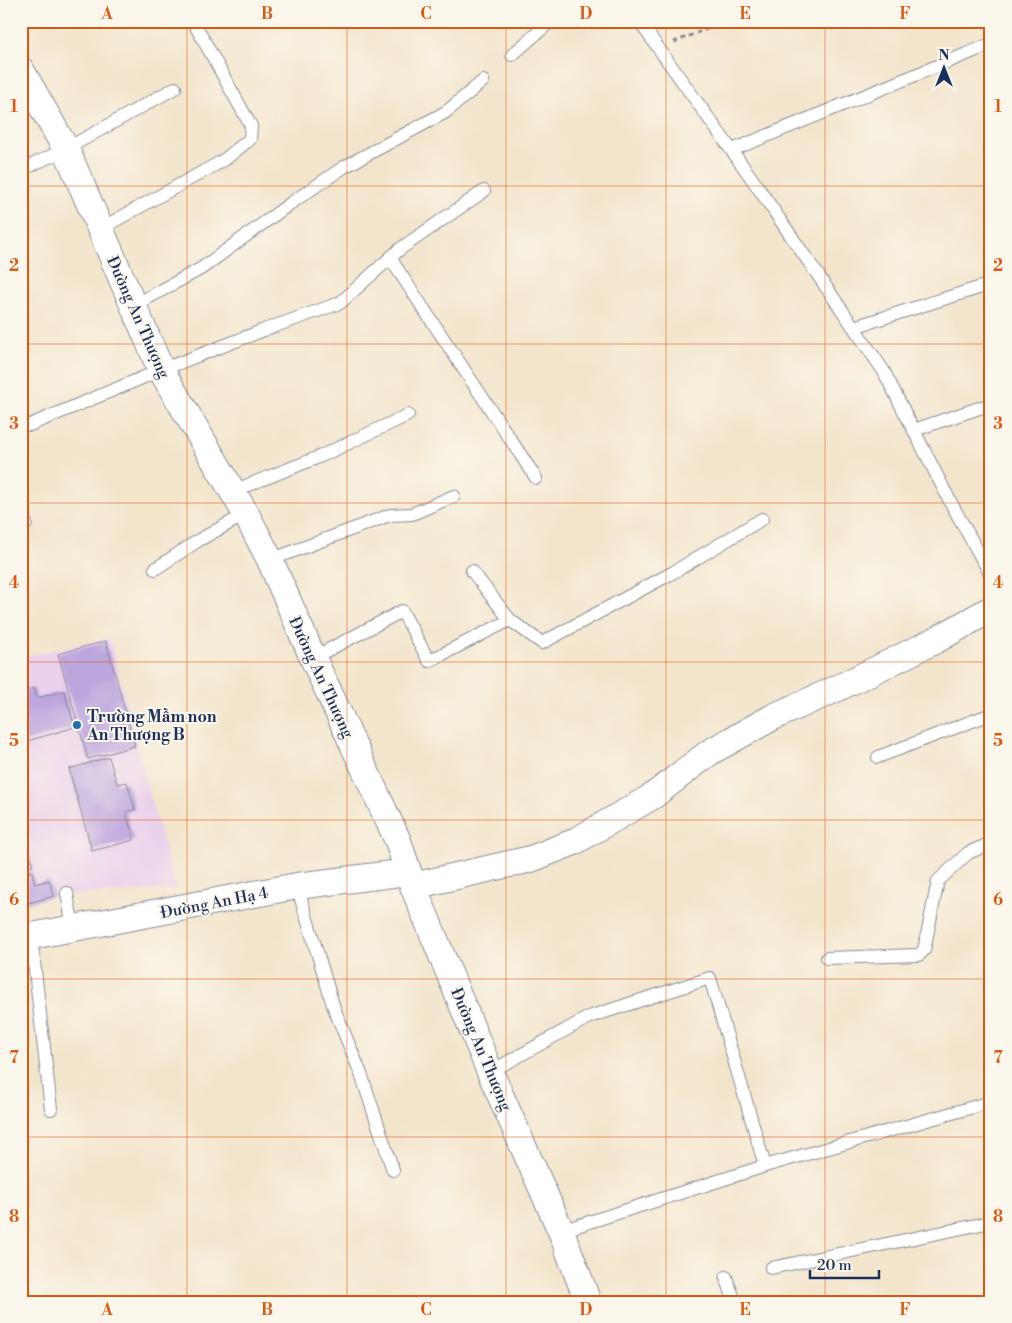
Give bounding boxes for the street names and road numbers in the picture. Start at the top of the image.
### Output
street label: Đường An Thượng [102,253,174,382]
street label: Đường An Thượng [284,613,358,742]
street label: Đường An Hạ 4 [159,883,270,923]
street label: Đường An Thượng [446,985,516,1115]

